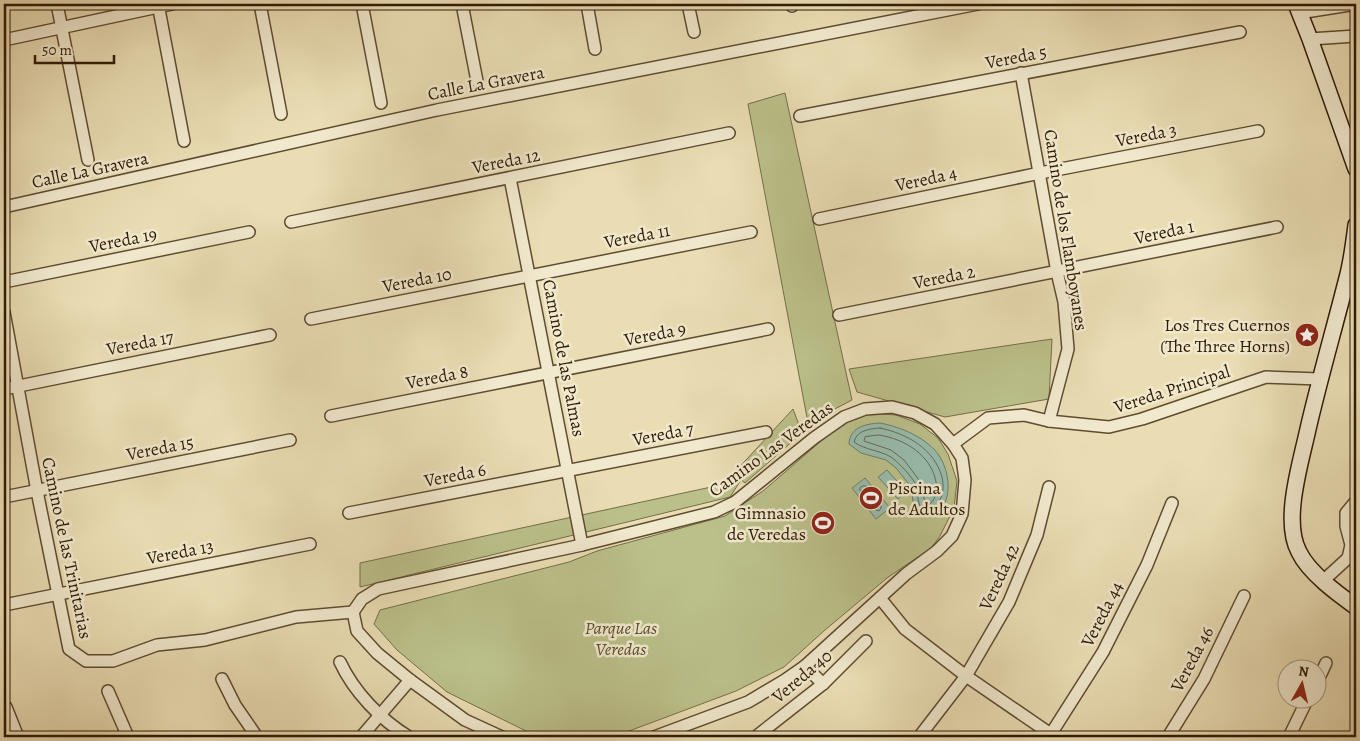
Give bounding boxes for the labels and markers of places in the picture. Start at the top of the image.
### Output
place label: Los Tres Cuernos (The Three Horns) [1160,313,1290,358]
place icon: Los Tres Cuernos (The Three Horns) [1294,322,1320,348]
place label: Piscina de Adultos [888,476,965,521]
sports icon: Piscina de Adultos [858,485,884,511]
place label: Gimnasio de Veredas [727,501,806,546]
sports icon: Gimnasio de Veredas [810,510,836,536]

